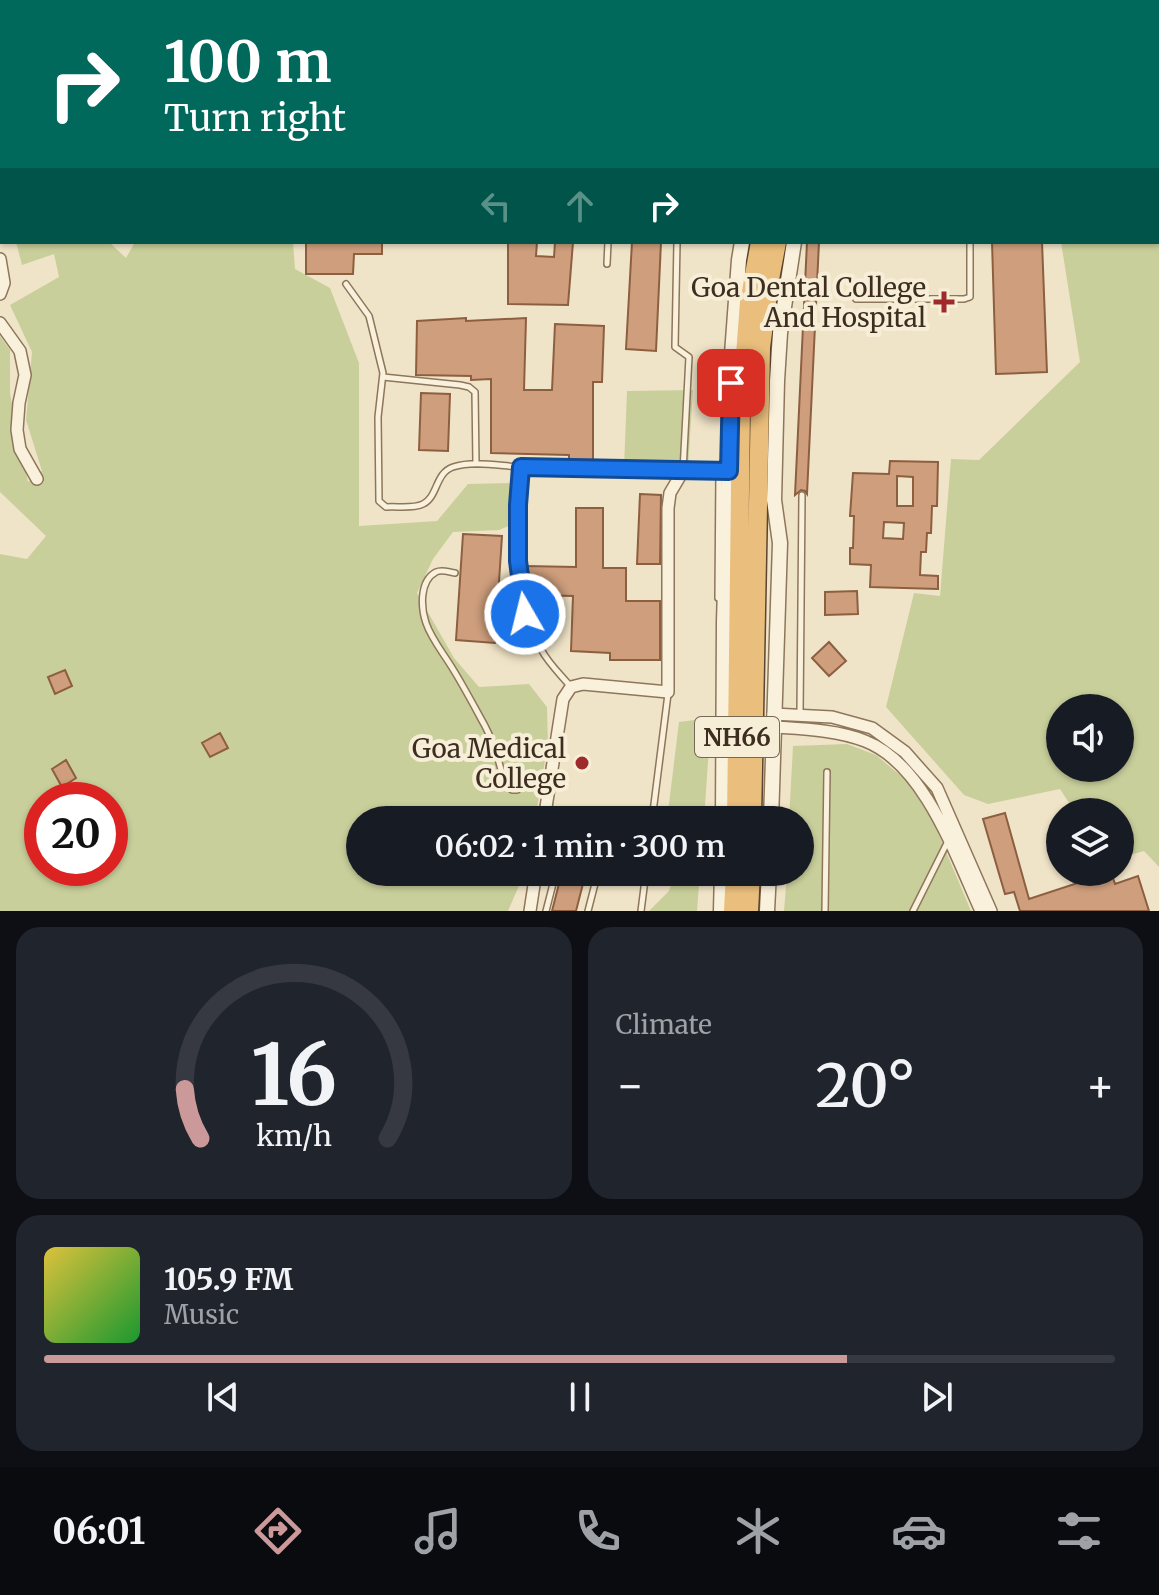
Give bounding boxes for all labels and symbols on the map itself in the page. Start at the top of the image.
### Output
place label: Goa Dental College And Hospital [691,271,926,334]
marker: Goa Dental College And Hospital [933,291,955,313]
pin [697,349,765,417]
position arrow [483,572,567,656]
road number: NH66 [695,717,779,757]
place label: Goa Medical College [412,732,566,795]
marker: Goa Medical College [573,754,591,772]
speed limit sign: 20 [24,782,128,886]

